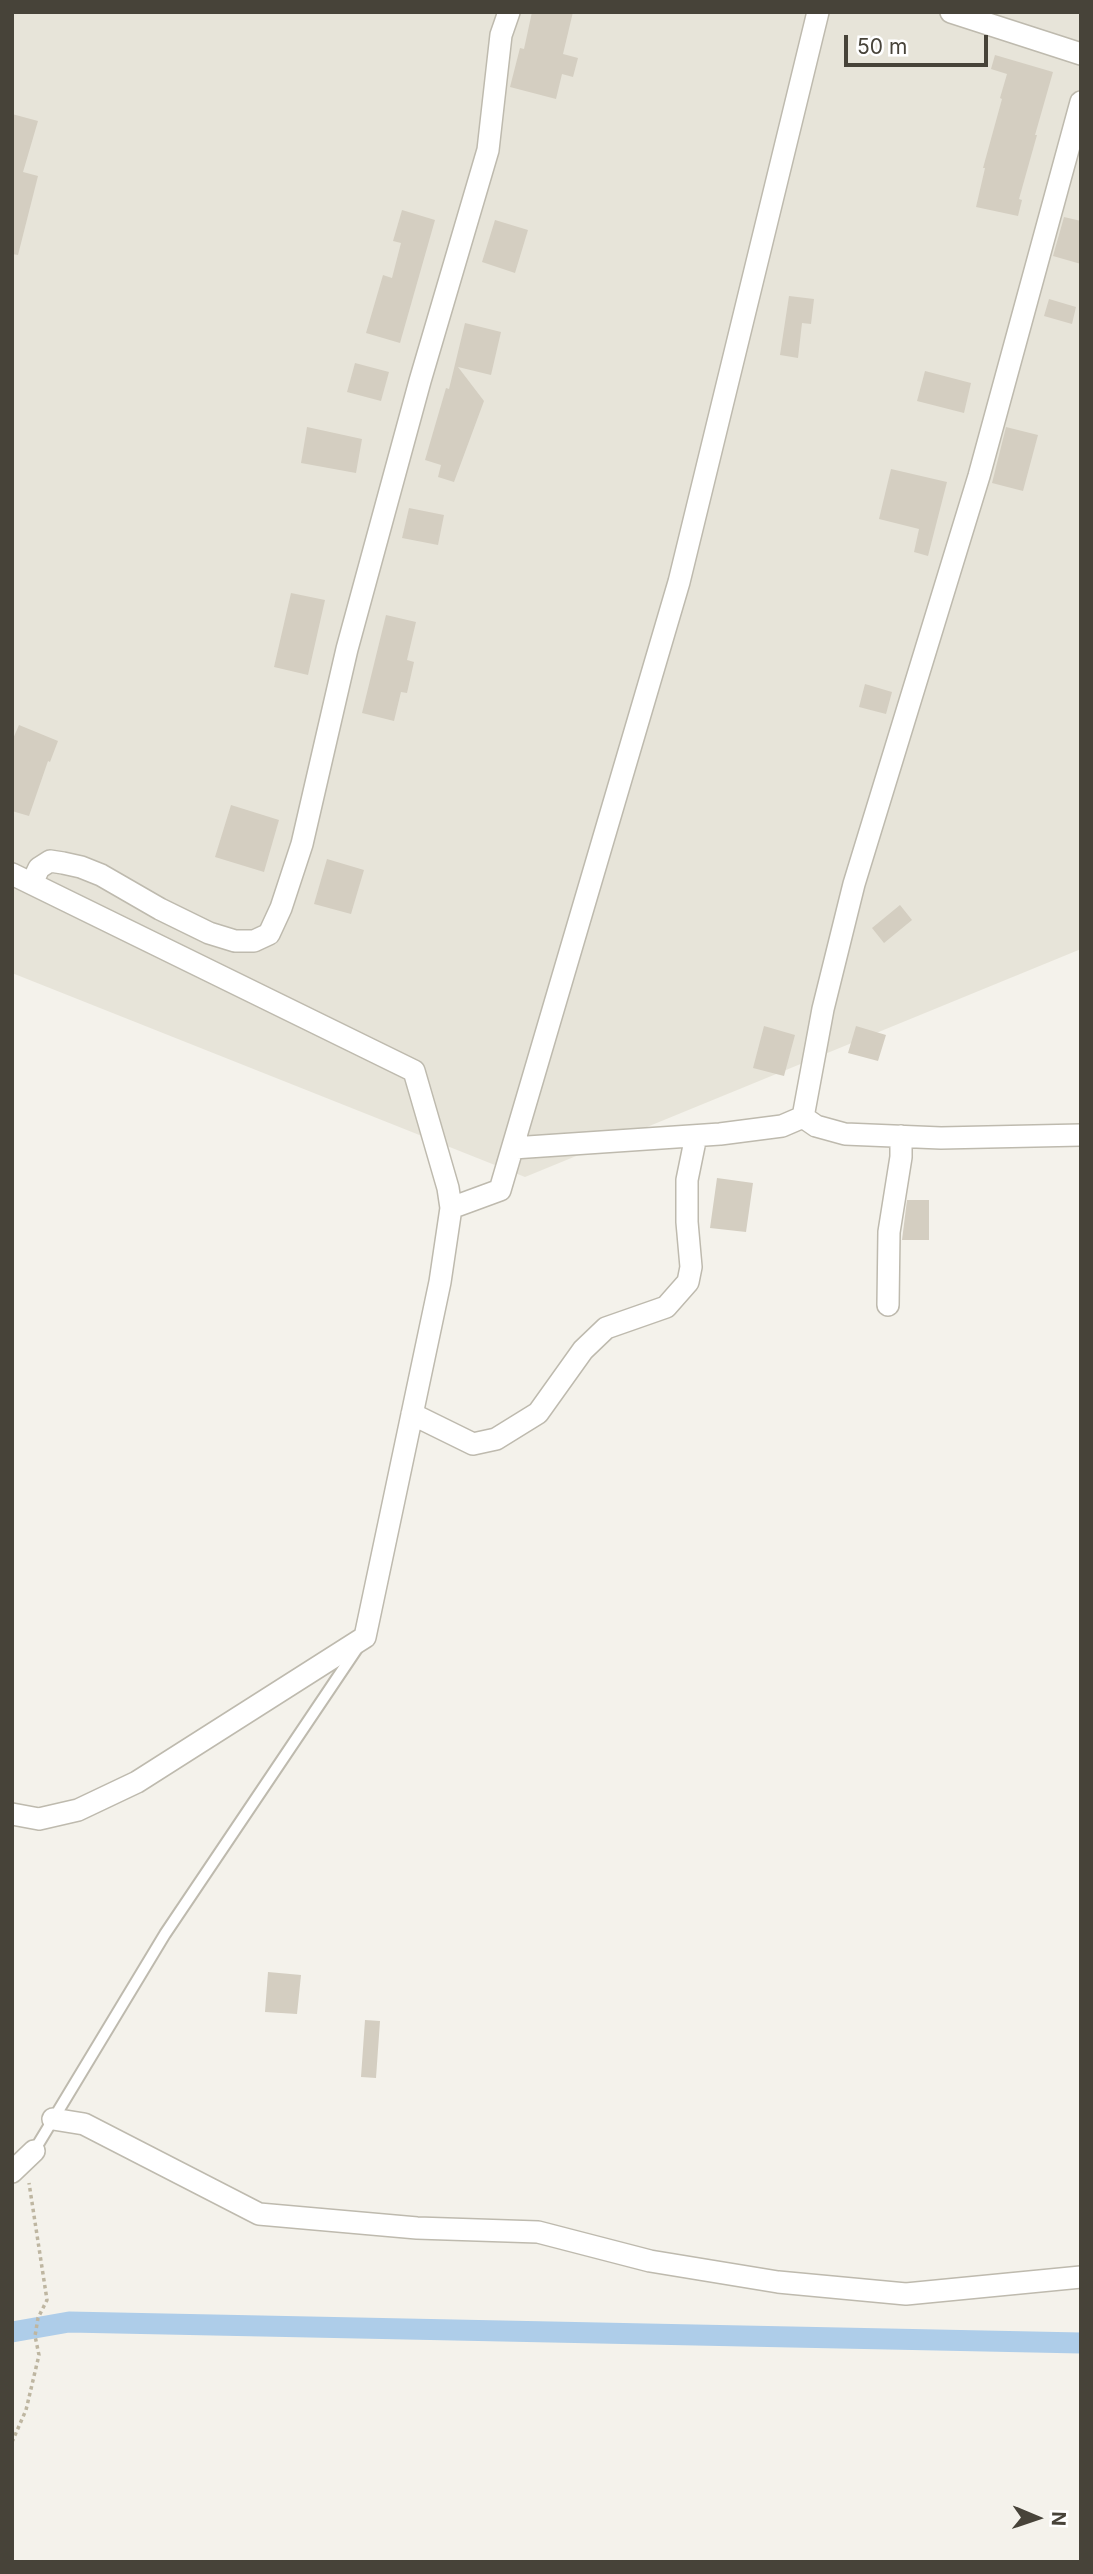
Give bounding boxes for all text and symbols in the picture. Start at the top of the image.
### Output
scale bar [848,21,992,65]
text: 50 m [857,34,907,59]
north arrow [1002,2483,1072,2553]
text: N [1047,2511,1070,2526]

